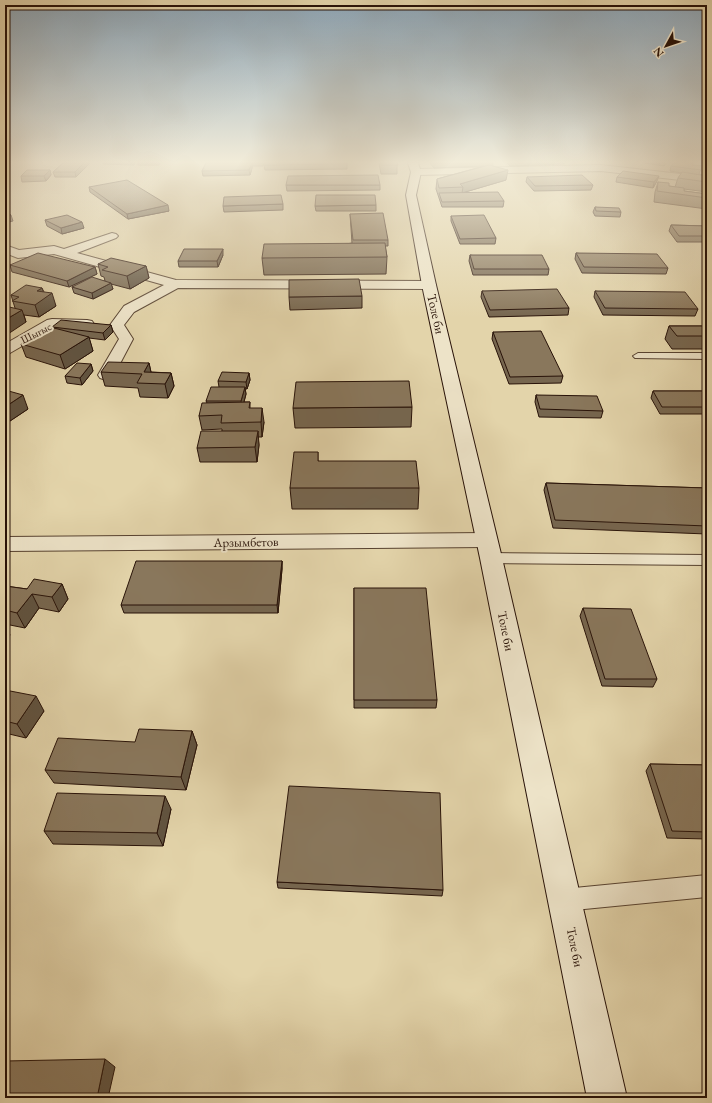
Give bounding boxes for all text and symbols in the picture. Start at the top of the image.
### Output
north arrow [646,26,686,66]
text: N [650,44,667,60]
street label: Толе би [423,292,449,336]
street label: Шыгыс [18,319,54,347]
street label: Арзымбетов [212,533,279,551]
street label: Толе би [493,609,519,653]
street label: Толе би [562,925,588,969]

